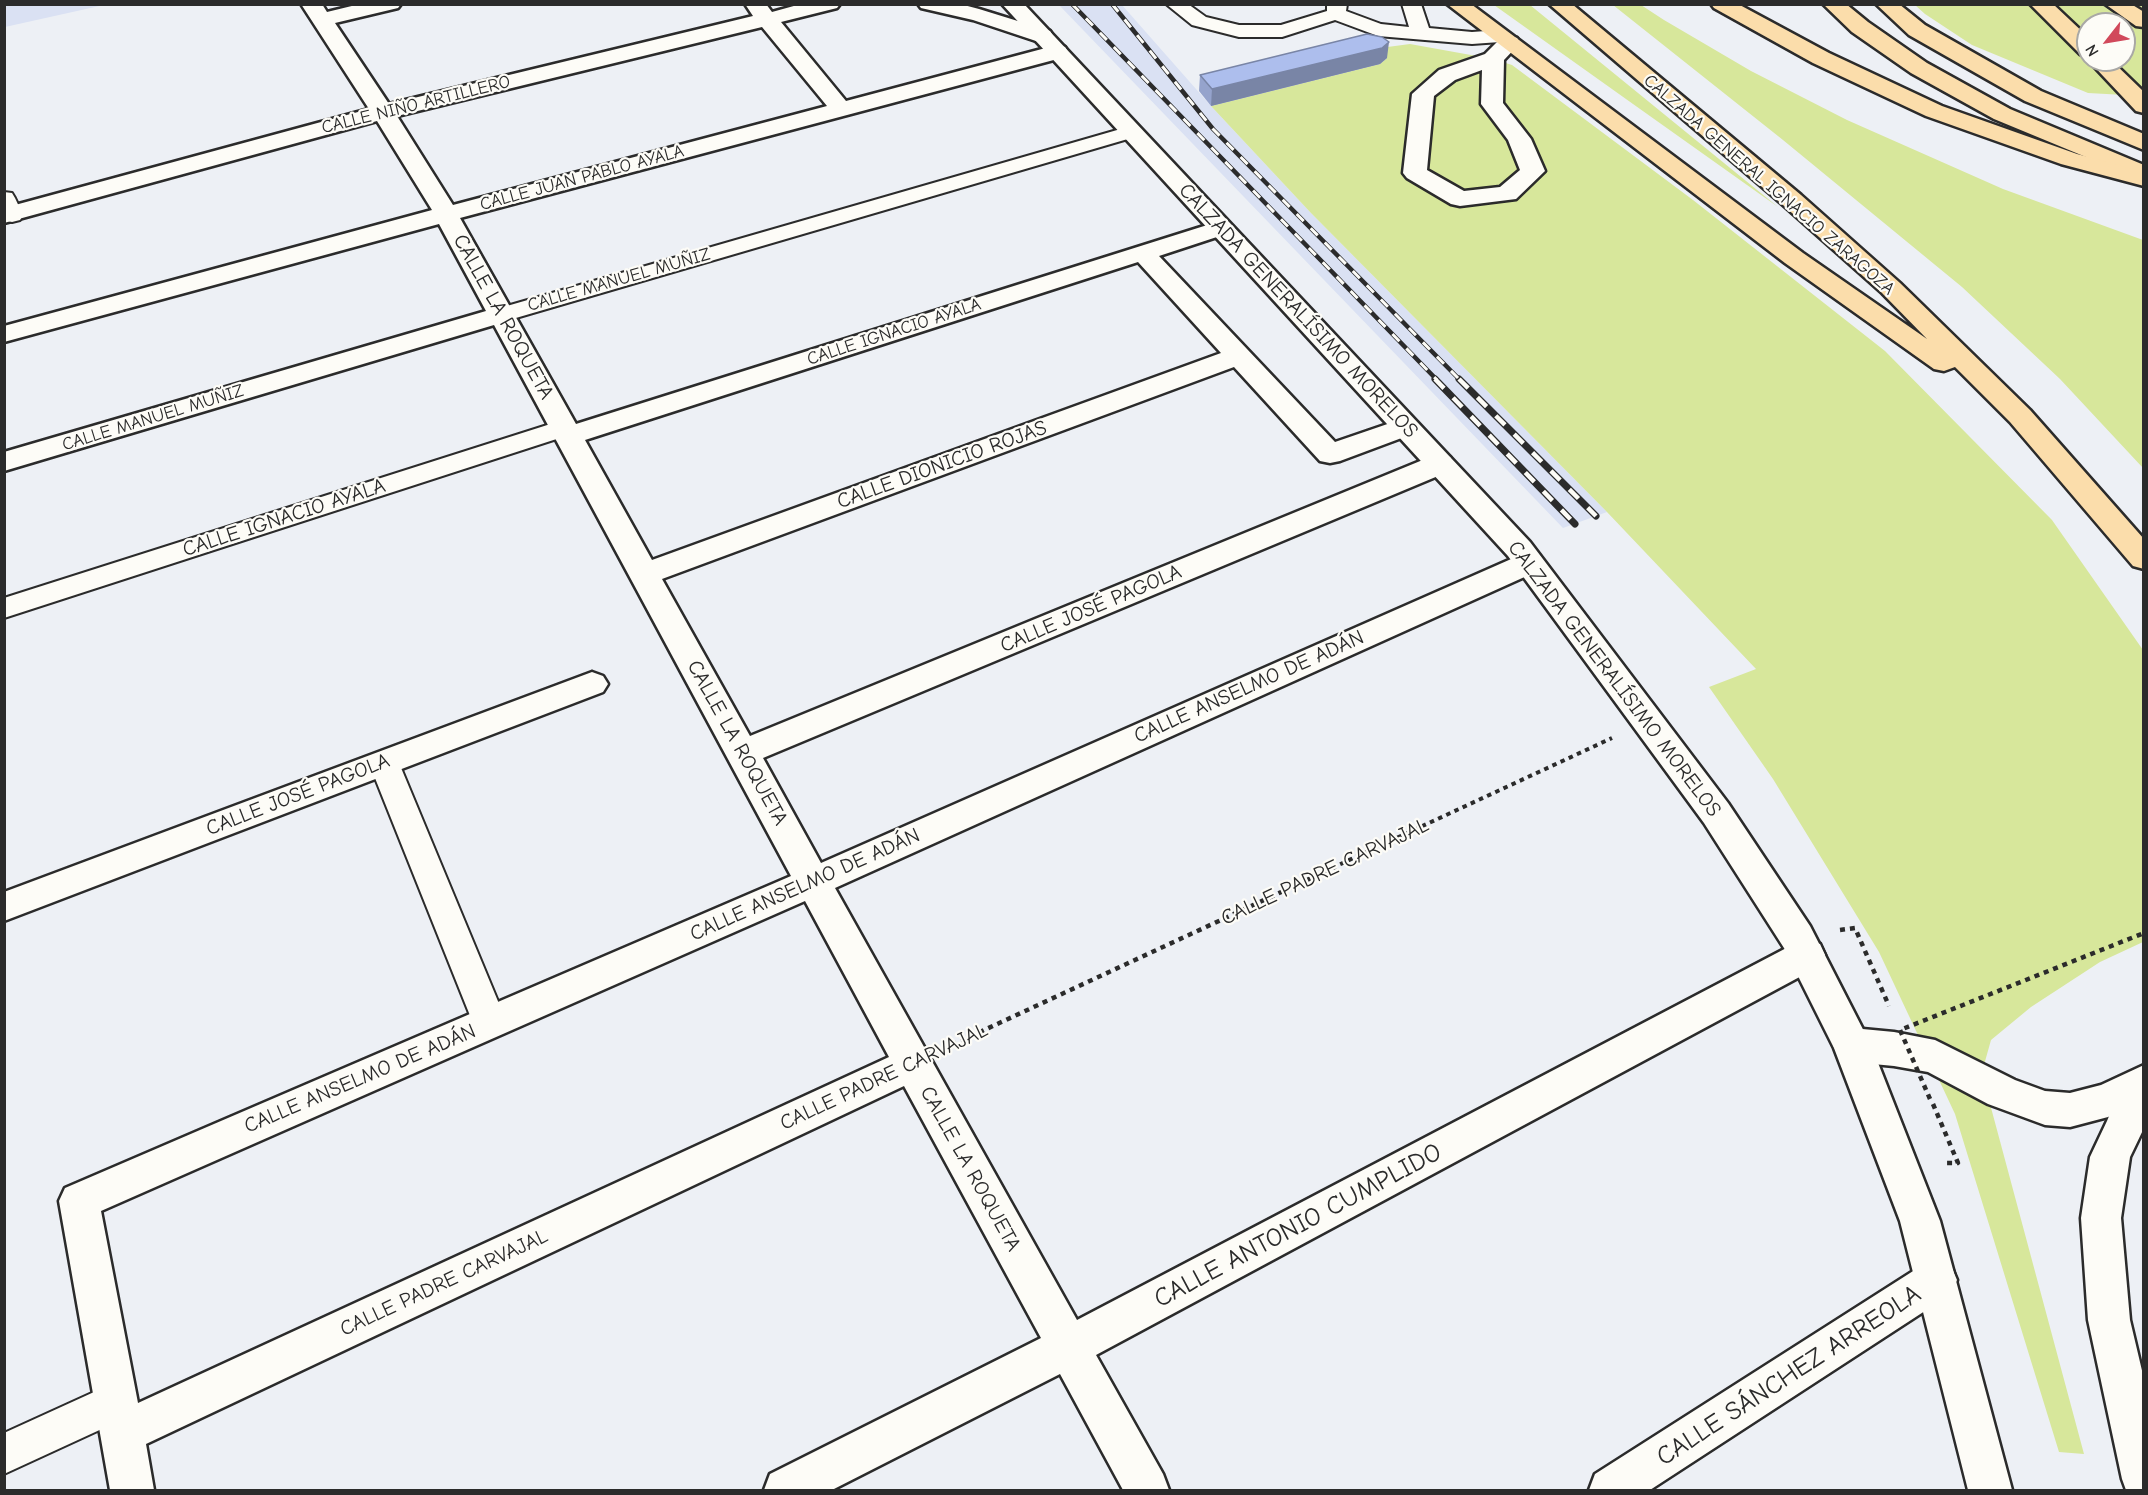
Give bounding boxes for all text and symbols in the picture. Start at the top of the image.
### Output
north arrow [2076,12,2136,72]
text: N [2082,41,2103,59]
street label: CALZADA GENERAL IGNACIO ZARAGOZA [1639,70,1899,300]
street label: CALLE NIÑO ARTILLERO [320,71,512,139]
street label: CALLE JUAN PABLO AYALA [478,140,686,216]
street label: CALZADA GENERALÍSIMO MORELOS [1173,178,1423,444]
street label: CALLE LA ROQUETA [447,230,559,404]
street label: CALLE MANUEL MUÑIZ [525,244,713,316]
street label: CALLE IGNACIO AYALA [804,294,984,370]
street label: CALLE MANUEL MUÑIZ [60,380,246,456]
street label: CALLE DIONICIO ROJAS [834,415,1050,515]
street label: CALLE IGNACIO AYALA [179,473,389,563]
street label: CALZADA GENERALÍSIMO MORELOS [1502,536,1726,822]
street label: CALLE JOSÉ PAGOLA [997,559,1185,659]
street label: CALLE ANSELMO DE ADÁN [1130,625,1368,749]
street label: CALLE LA ROQUETA [681,656,793,830]
street label: CALLE JOSÉ PAGOLA [203,748,393,842]
street label: CALLE PADRE CARVAJAL [1217,813,1433,931]
street label: CALLE ANSELMO DE ADÁN [686,823,924,947]
street label: CALLE PADRE CARVAJAL [776,1018,992,1136]
street label: CALLE ANSELMO DE ADÁN [241,1019,479,1139]
street label: CALLE LA ROQUETA [914,1082,1026,1256]
street label: CALLE ANTONIO CUMPLIDO [1149,1137,1447,1315]
street label: CALLE PADRE CARVAJAL [336,1224,552,1342]
street label: CALLE SÁNCHEZ ARREOLA [1651,1279,1927,1473]

